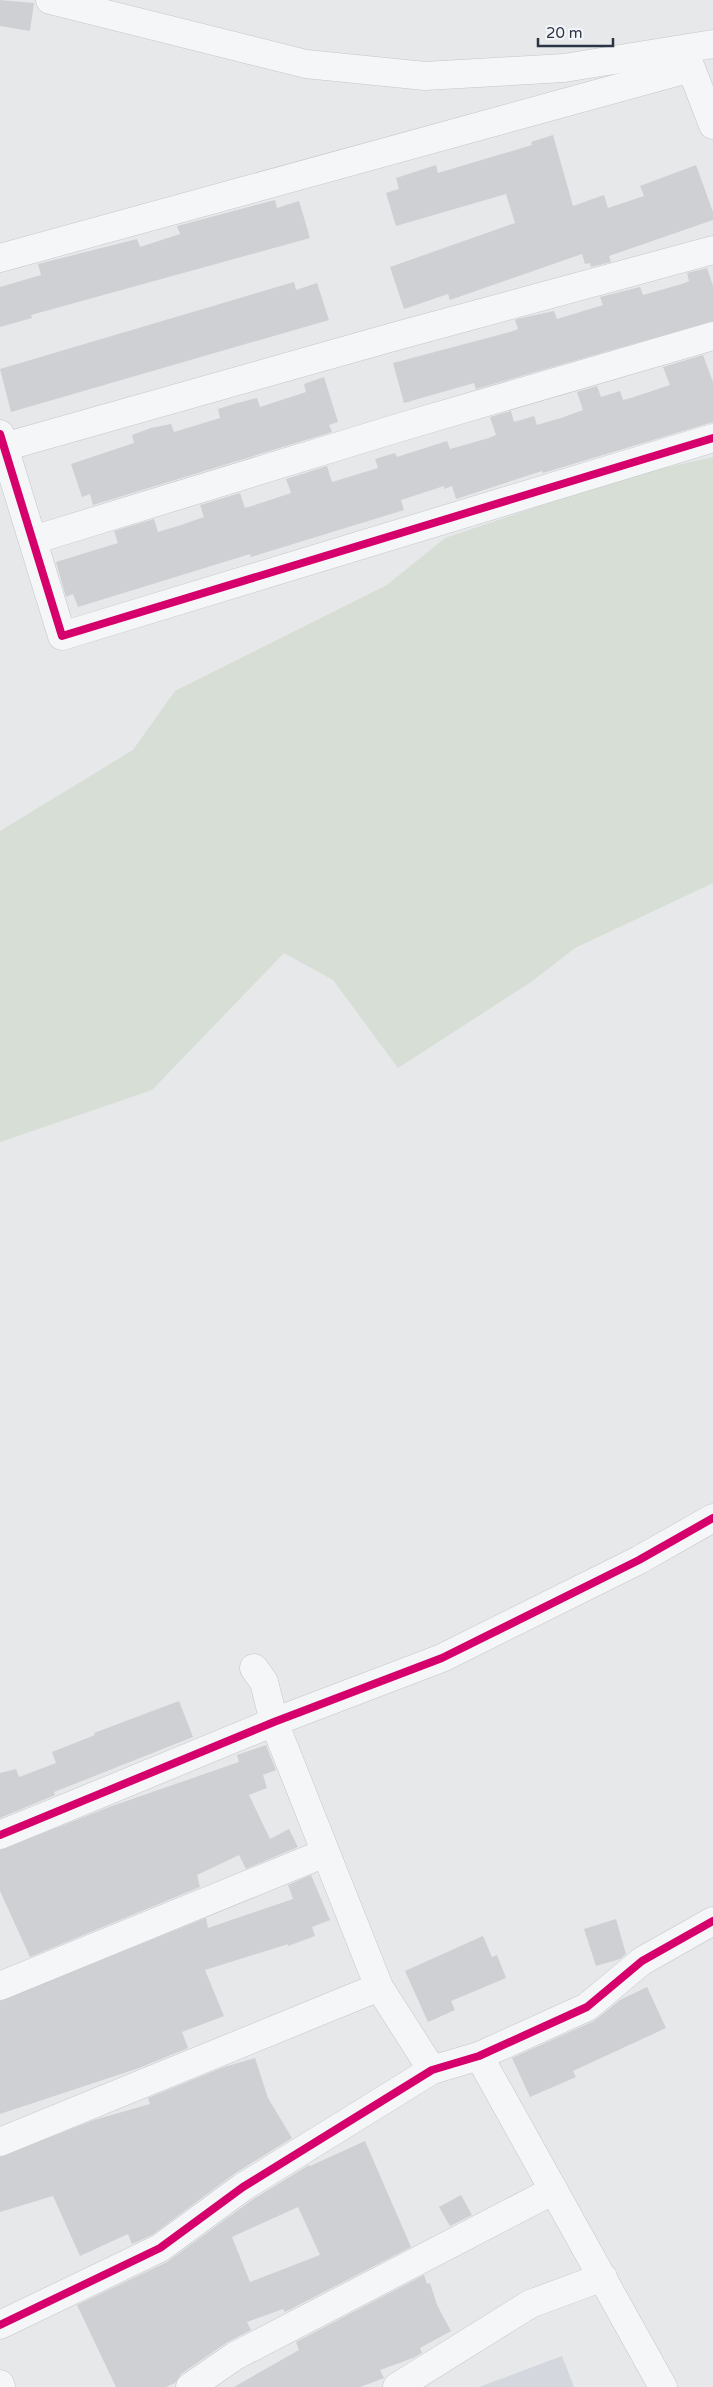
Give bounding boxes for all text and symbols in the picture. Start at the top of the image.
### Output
scale bar [538,15,613,47]
text: 20 m [546,24,583,42]

